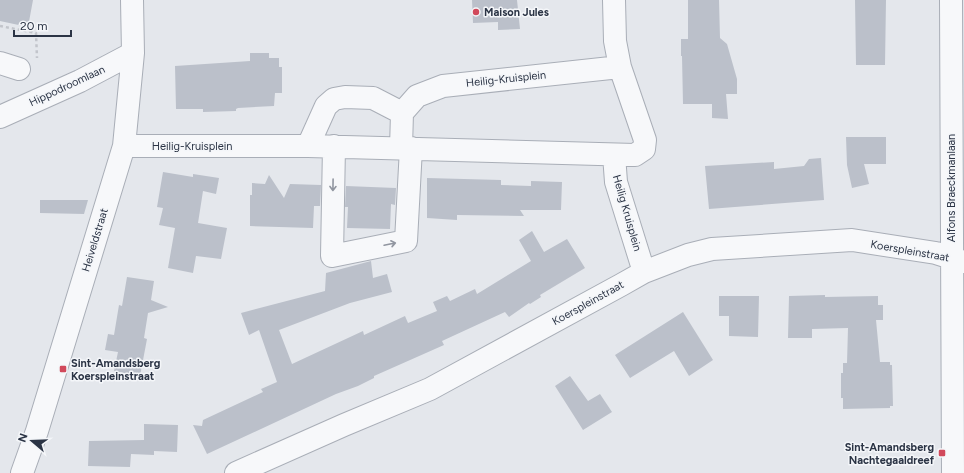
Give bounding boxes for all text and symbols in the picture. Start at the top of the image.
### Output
place label: Maison Jules [484,6,549,19]
marker: Maison Jules [471,7,481,17]
scale bar [14,12,71,38]
text: 20 m [20,19,48,33]
street label: Hippodroomlaan [27,63,107,109]
street label: Heilig-Kruisplein [465,68,547,90]
street label: Alfons Braeckmanlaan [945,134,958,242]
street label: Heilig-Kruisplein [152,140,232,153]
street label: Heilig Kruisplein [610,173,644,253]
one-way arrow [330,178,337,191]
street label: Heiveldstraat [79,207,111,273]
street label: Koerspleinstraat [870,238,950,264]
one-way arrow [383,240,396,248]
street label: Koerspleinstraat [550,278,626,328]
place label: Sint-Amandsberg Koerspleinstraat [71,357,160,383]
marker: Sint-Amandsberg Koerspleinstraat [58,364,68,374]
north arrow [12,421,52,461]
text: N [15,432,31,444]
place label: Sint-Amandsberg Nachtegaaldreef [845,441,935,467]
marker: Sint-Amandsberg Nachtegaaldreef [937,448,947,458]

